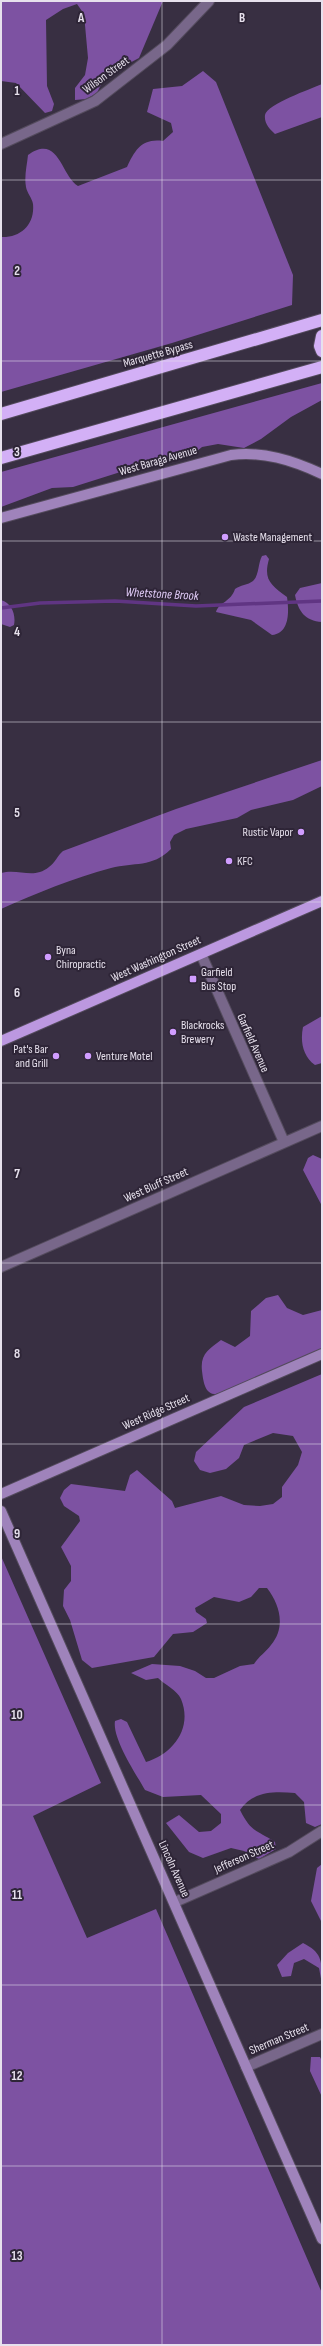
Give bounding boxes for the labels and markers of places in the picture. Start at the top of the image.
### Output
place label: Waste Management [233,530,313,545]
marker: Waste Management [220,532,230,542]
place label: Rustic Vapor [242,825,294,840]
marker: Rustic Vapor [296,827,306,837]
place label: KFC [237,854,253,869]
marker: KFC [224,856,234,866]
place label: Byna Chiropractic [56,943,106,972]
marker: Byna Chiropractic [43,952,53,962]
place label: Garfield Bus Stop [201,965,236,994]
marker: Garfield Bus Stop [188,974,198,984]
place label: Blackrocks Brewery [181,1018,224,1047]
marker: Blackrocks Brewery [168,1027,178,1037]
place label: Pat's Bar and Grill [13,1042,49,1071]
place label: Venture Motel [96,1049,152,1064]
marker: Pat's Bar and Grill [51,1051,61,1061]
marker: Venture Motel [83,1051,93,1061]

